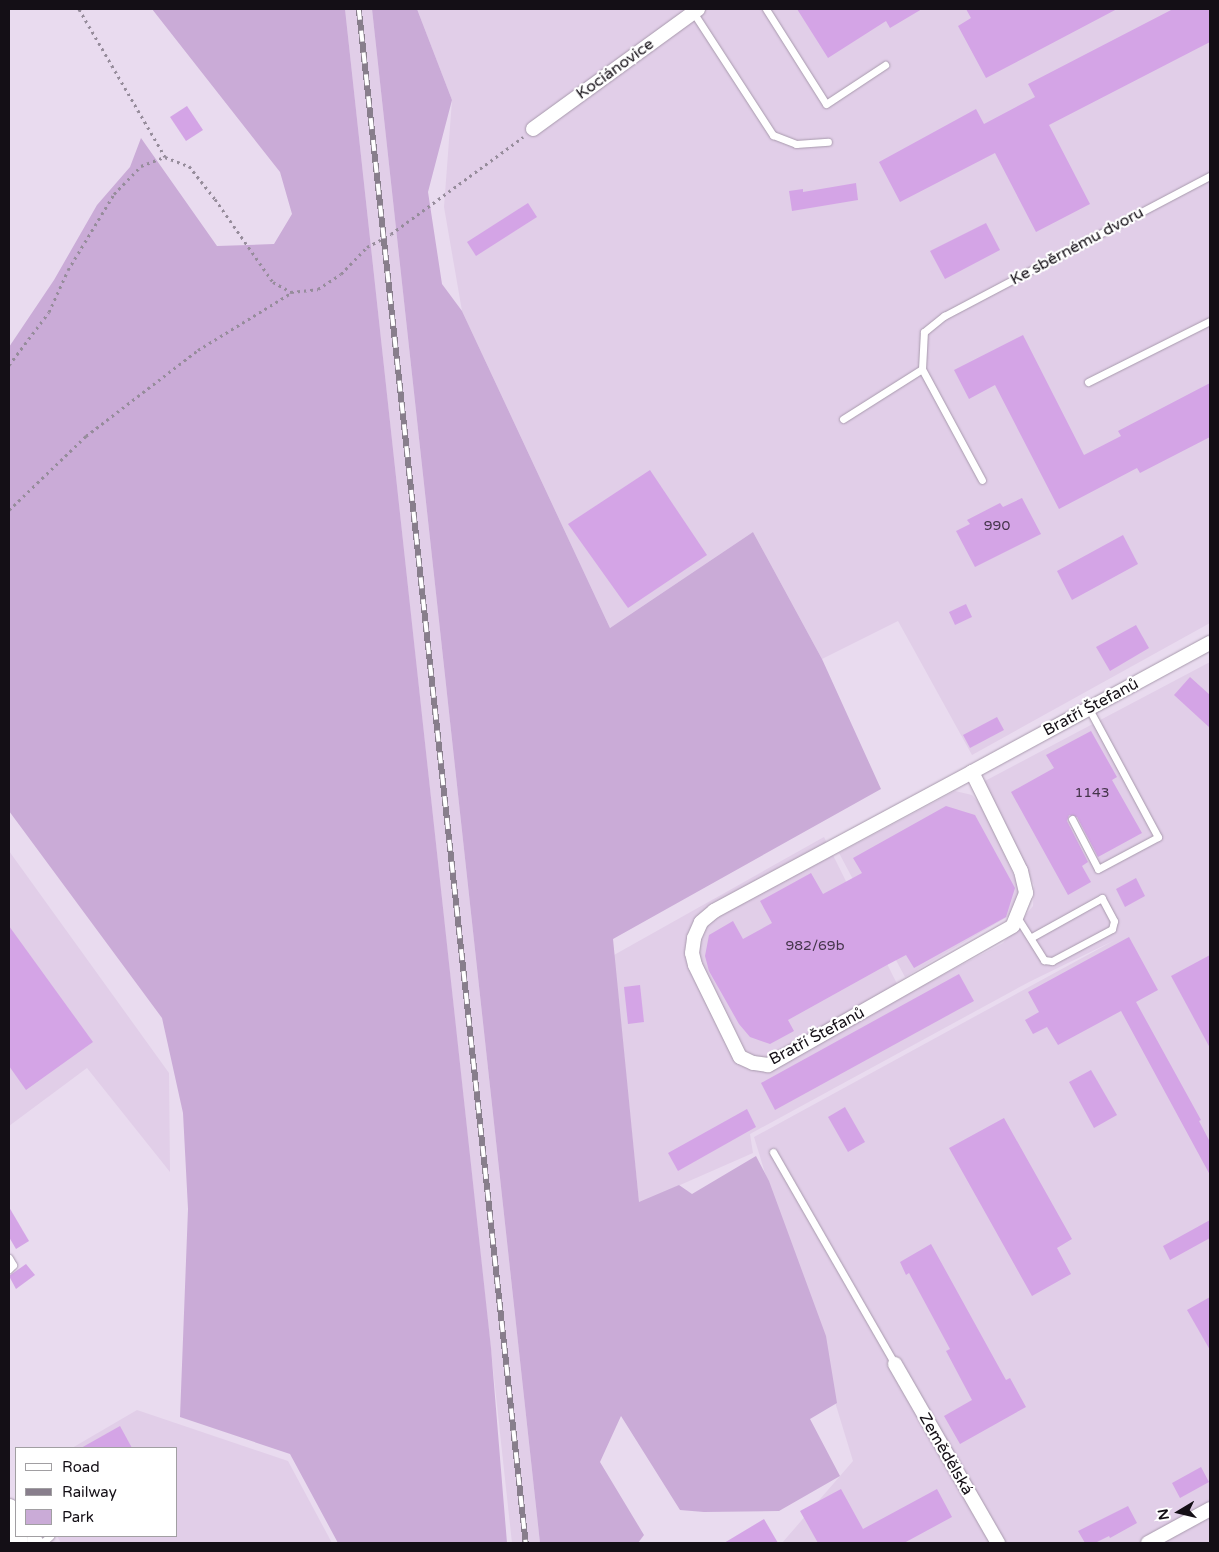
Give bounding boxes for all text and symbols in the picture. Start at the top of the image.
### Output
street label: Kociánovice [572,34,658,104]
street label: Ke sběrnému dvoru [1007,203,1147,289]
house number: 990 [984,518,1010,534]
street label: Bratří Štefanů [1040,674,1142,740]
house number: 1143 [1074,785,1110,801]
house number: 982/69b [786,938,844,954]
street label: Bratří Štefanů [766,1003,868,1069]
street label: Zemědělská [915,1410,977,1498]
legend [15,1447,178,1537]
text: Road [62,1458,100,1476]
text: Railway [62,1483,117,1501]
north arrow [1154,1487,1204,1537]
text: Park [62,1508,94,1526]
text: N [1154,1508,1173,1521]

